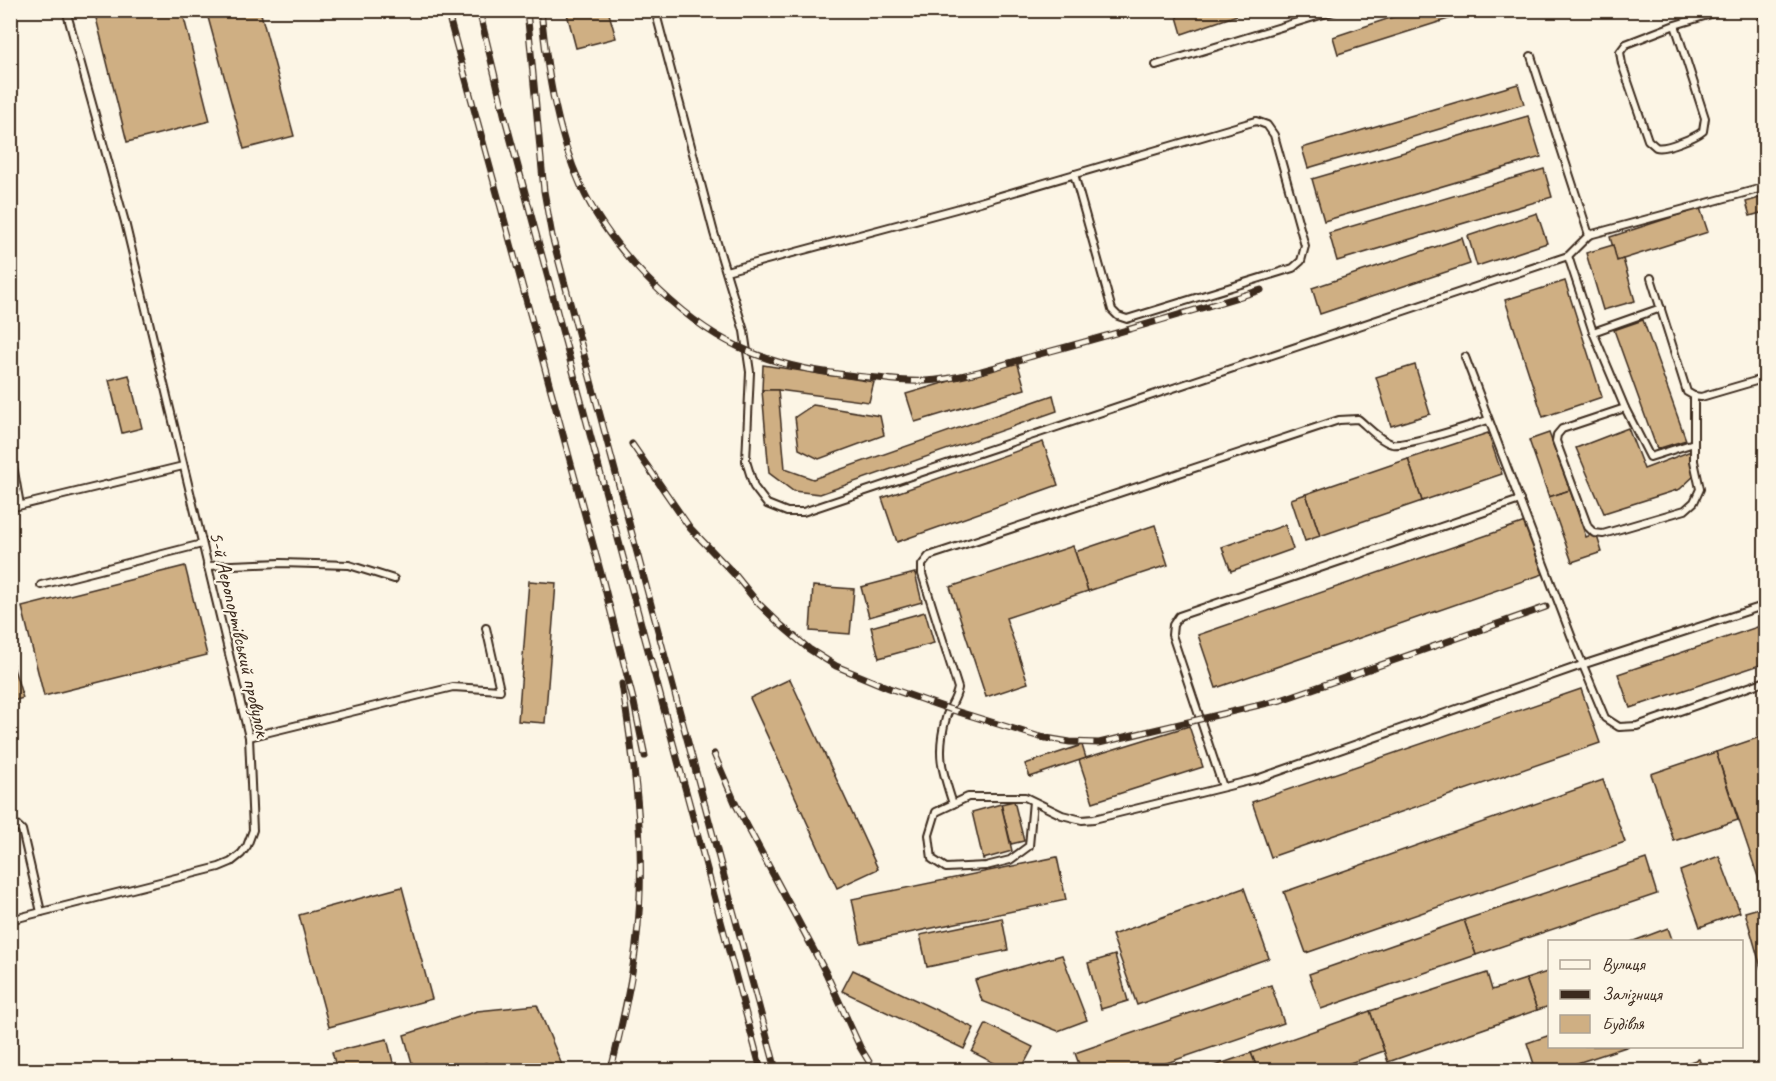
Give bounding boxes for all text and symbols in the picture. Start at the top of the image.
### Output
street label: 5-й Аеропортівський провулок [204,529,277,741]
legend [1548,940,1743,1048]
text: Вулиця [1602,953,1646,975]
text: Залізниця [1602,983,1663,1006]
text: Будівля [1602,1013,1645,1035]

